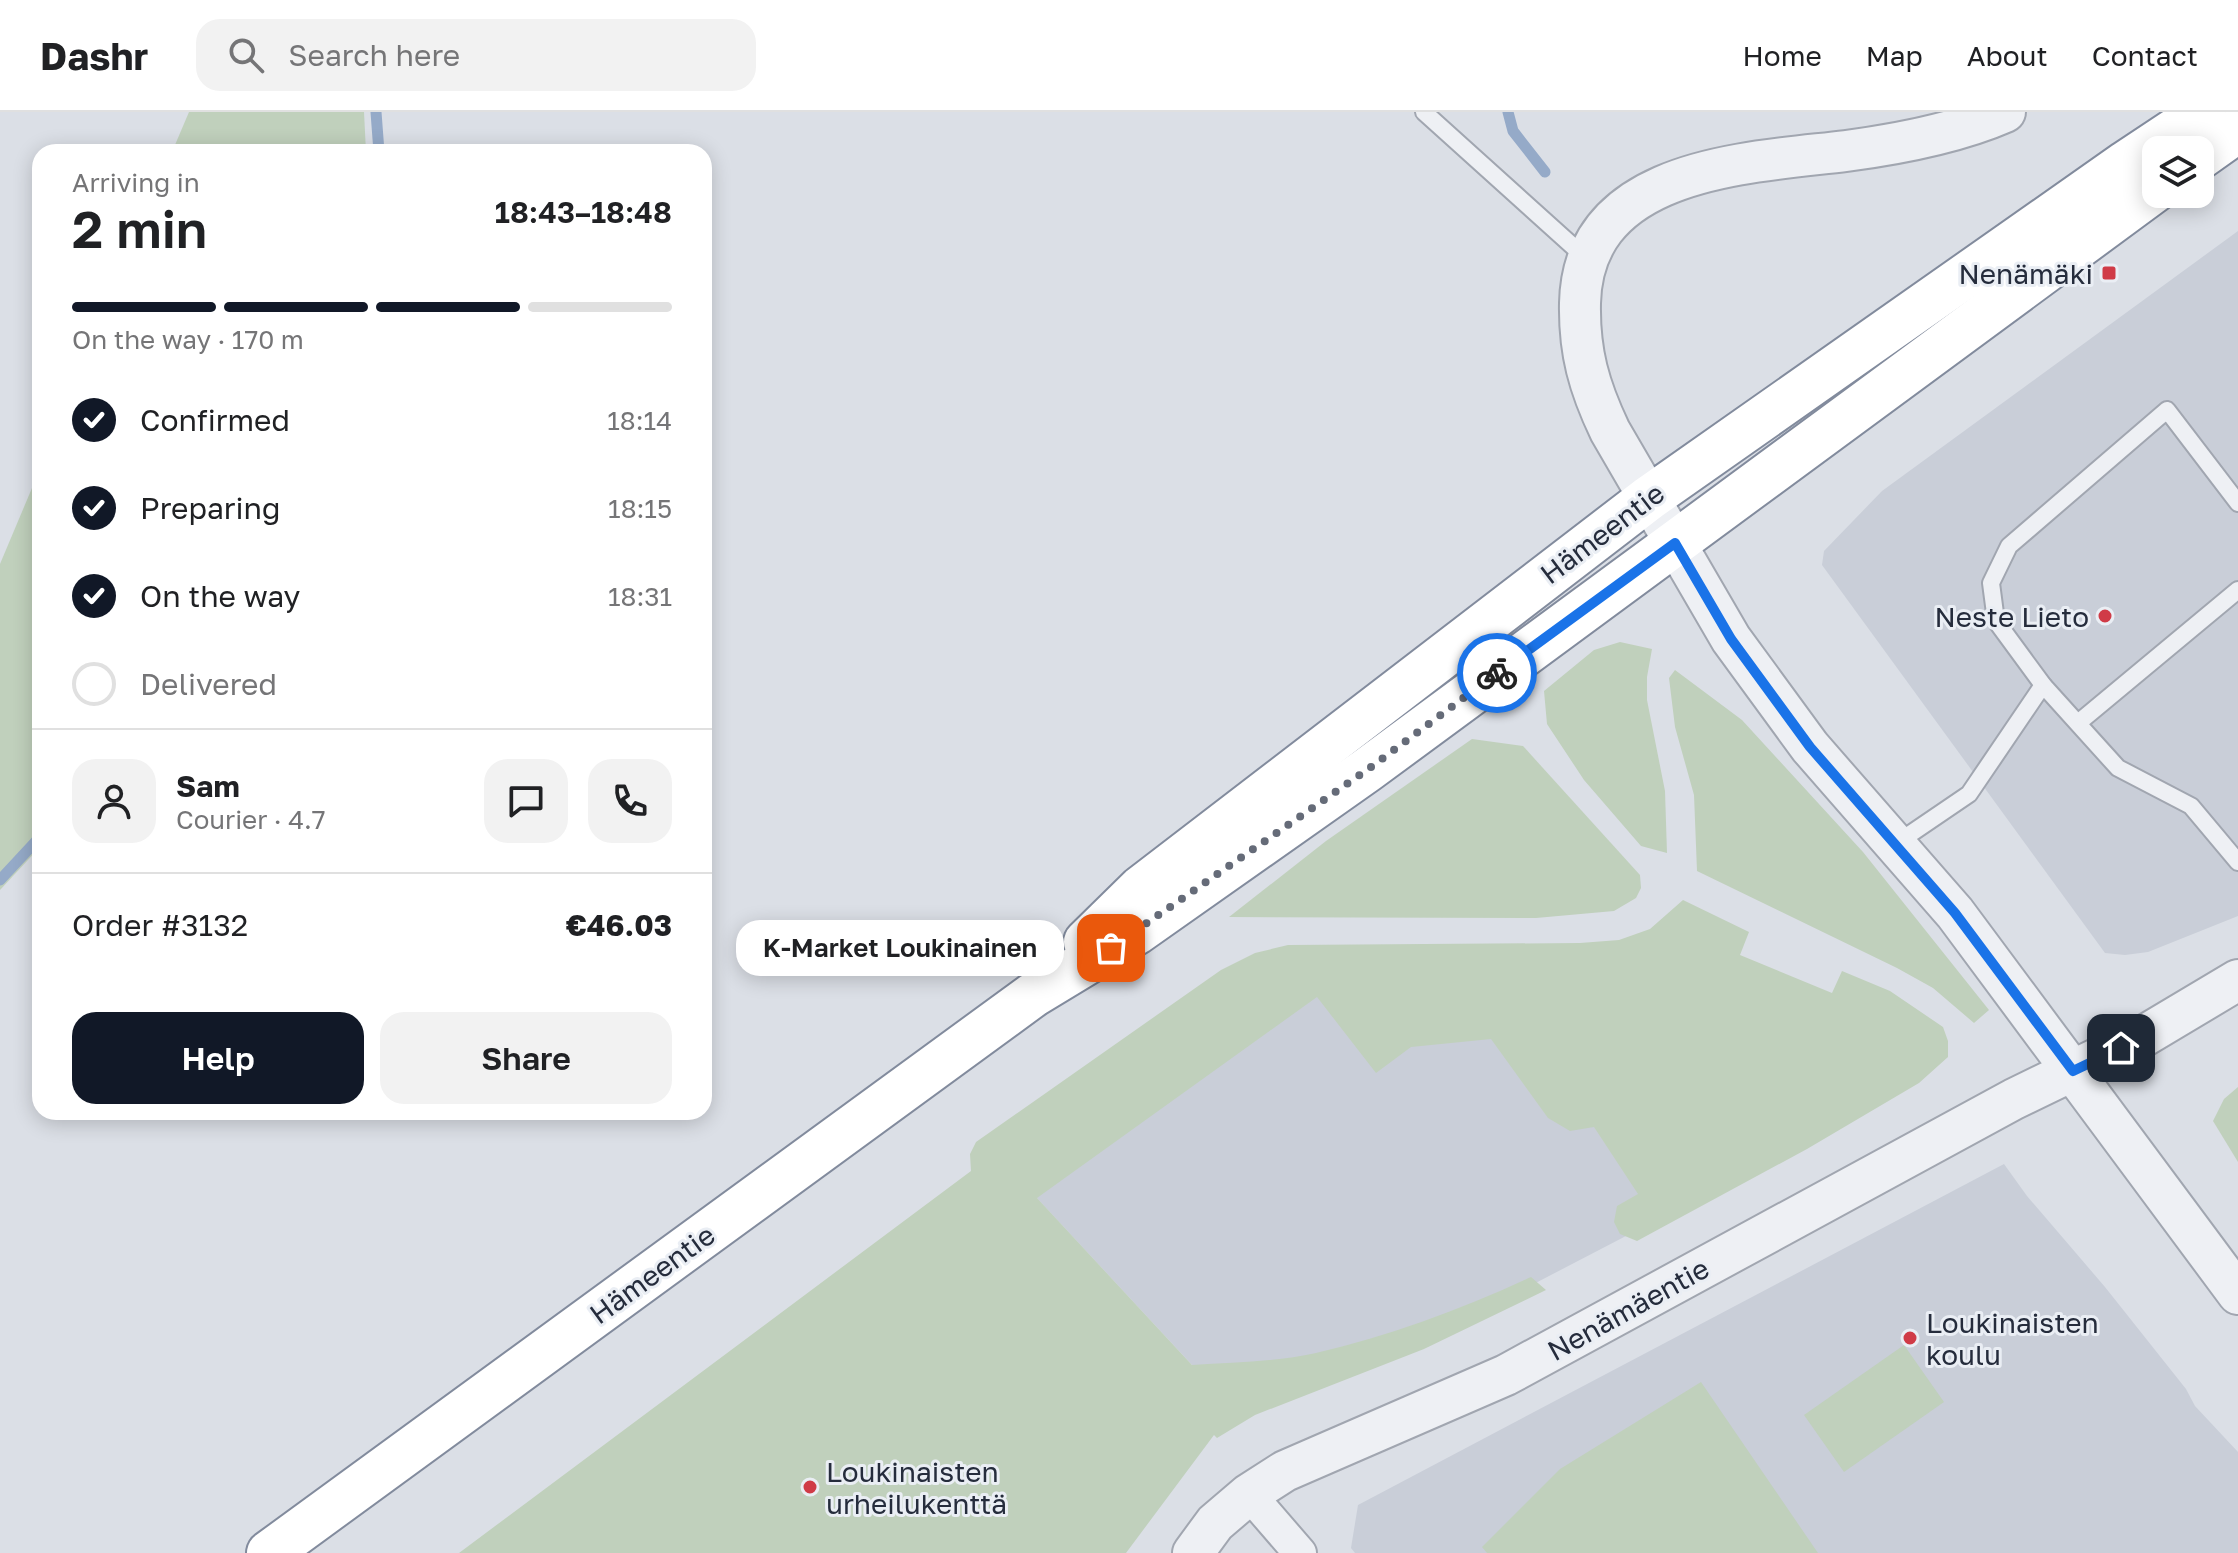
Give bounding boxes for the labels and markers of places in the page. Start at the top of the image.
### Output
place label: Nenämäki [1959,257,2093,290]
marker: Nenämäki [2100,264,2118,282]
place label: Neste Lieto [1934,600,2089,633]
marker: Neste Lieto [2096,607,2114,625]
pin [1077,914,1145,982]
callout: K-Market Loukinainen [735,920,1063,976]
pin [2087,1014,2155,1082]
place label: Loukinaisten koulu [1926,1306,2099,1371]
marker: Loukinaisten koulu [1901,1329,1919,1347]
place label: Loukinaisten urheilukenttä [826,1455,1007,1520]
marker: Loukinaisten urheilukenttä [801,1478,819,1496]

